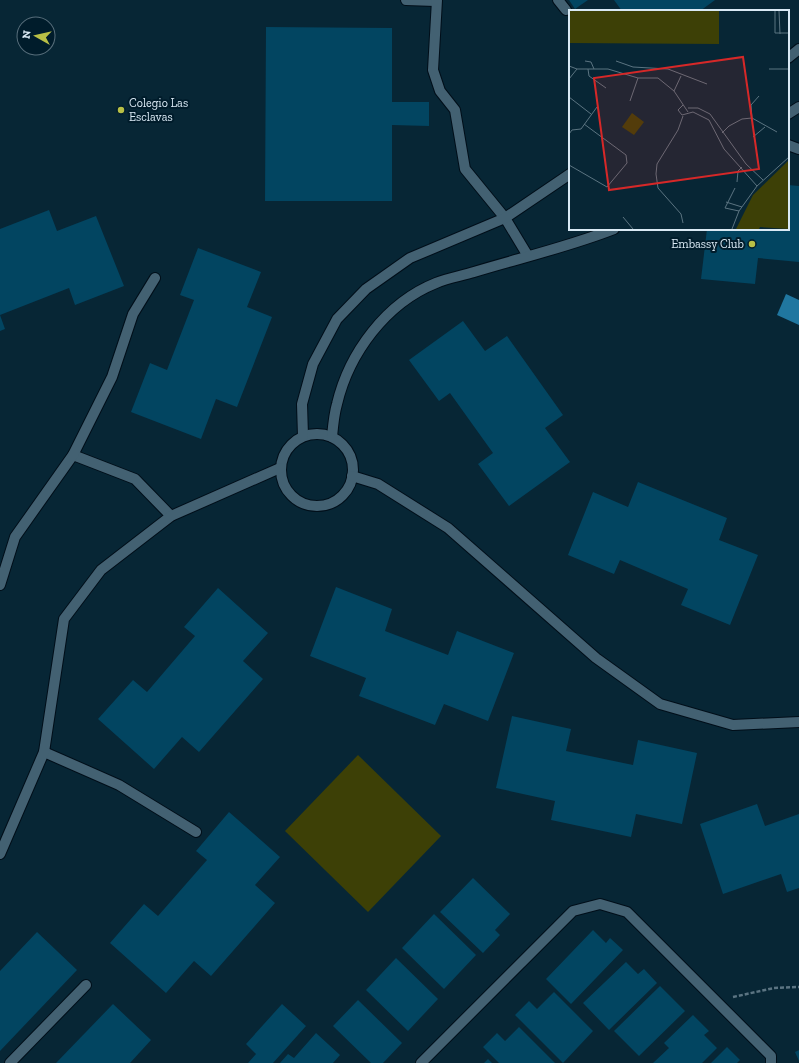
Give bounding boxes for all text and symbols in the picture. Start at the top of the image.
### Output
inset map [569,10,789,230]
north arrow [16,16,56,56]
text: N [20,29,34,40]
place label: Colegio Las Esclavas [129,96,188,124]
marker: Colegio Las Esclavas [116,105,126,115]
place label: Embassy Club [671,237,744,251]
marker: Embassy Club [747,239,757,249]

